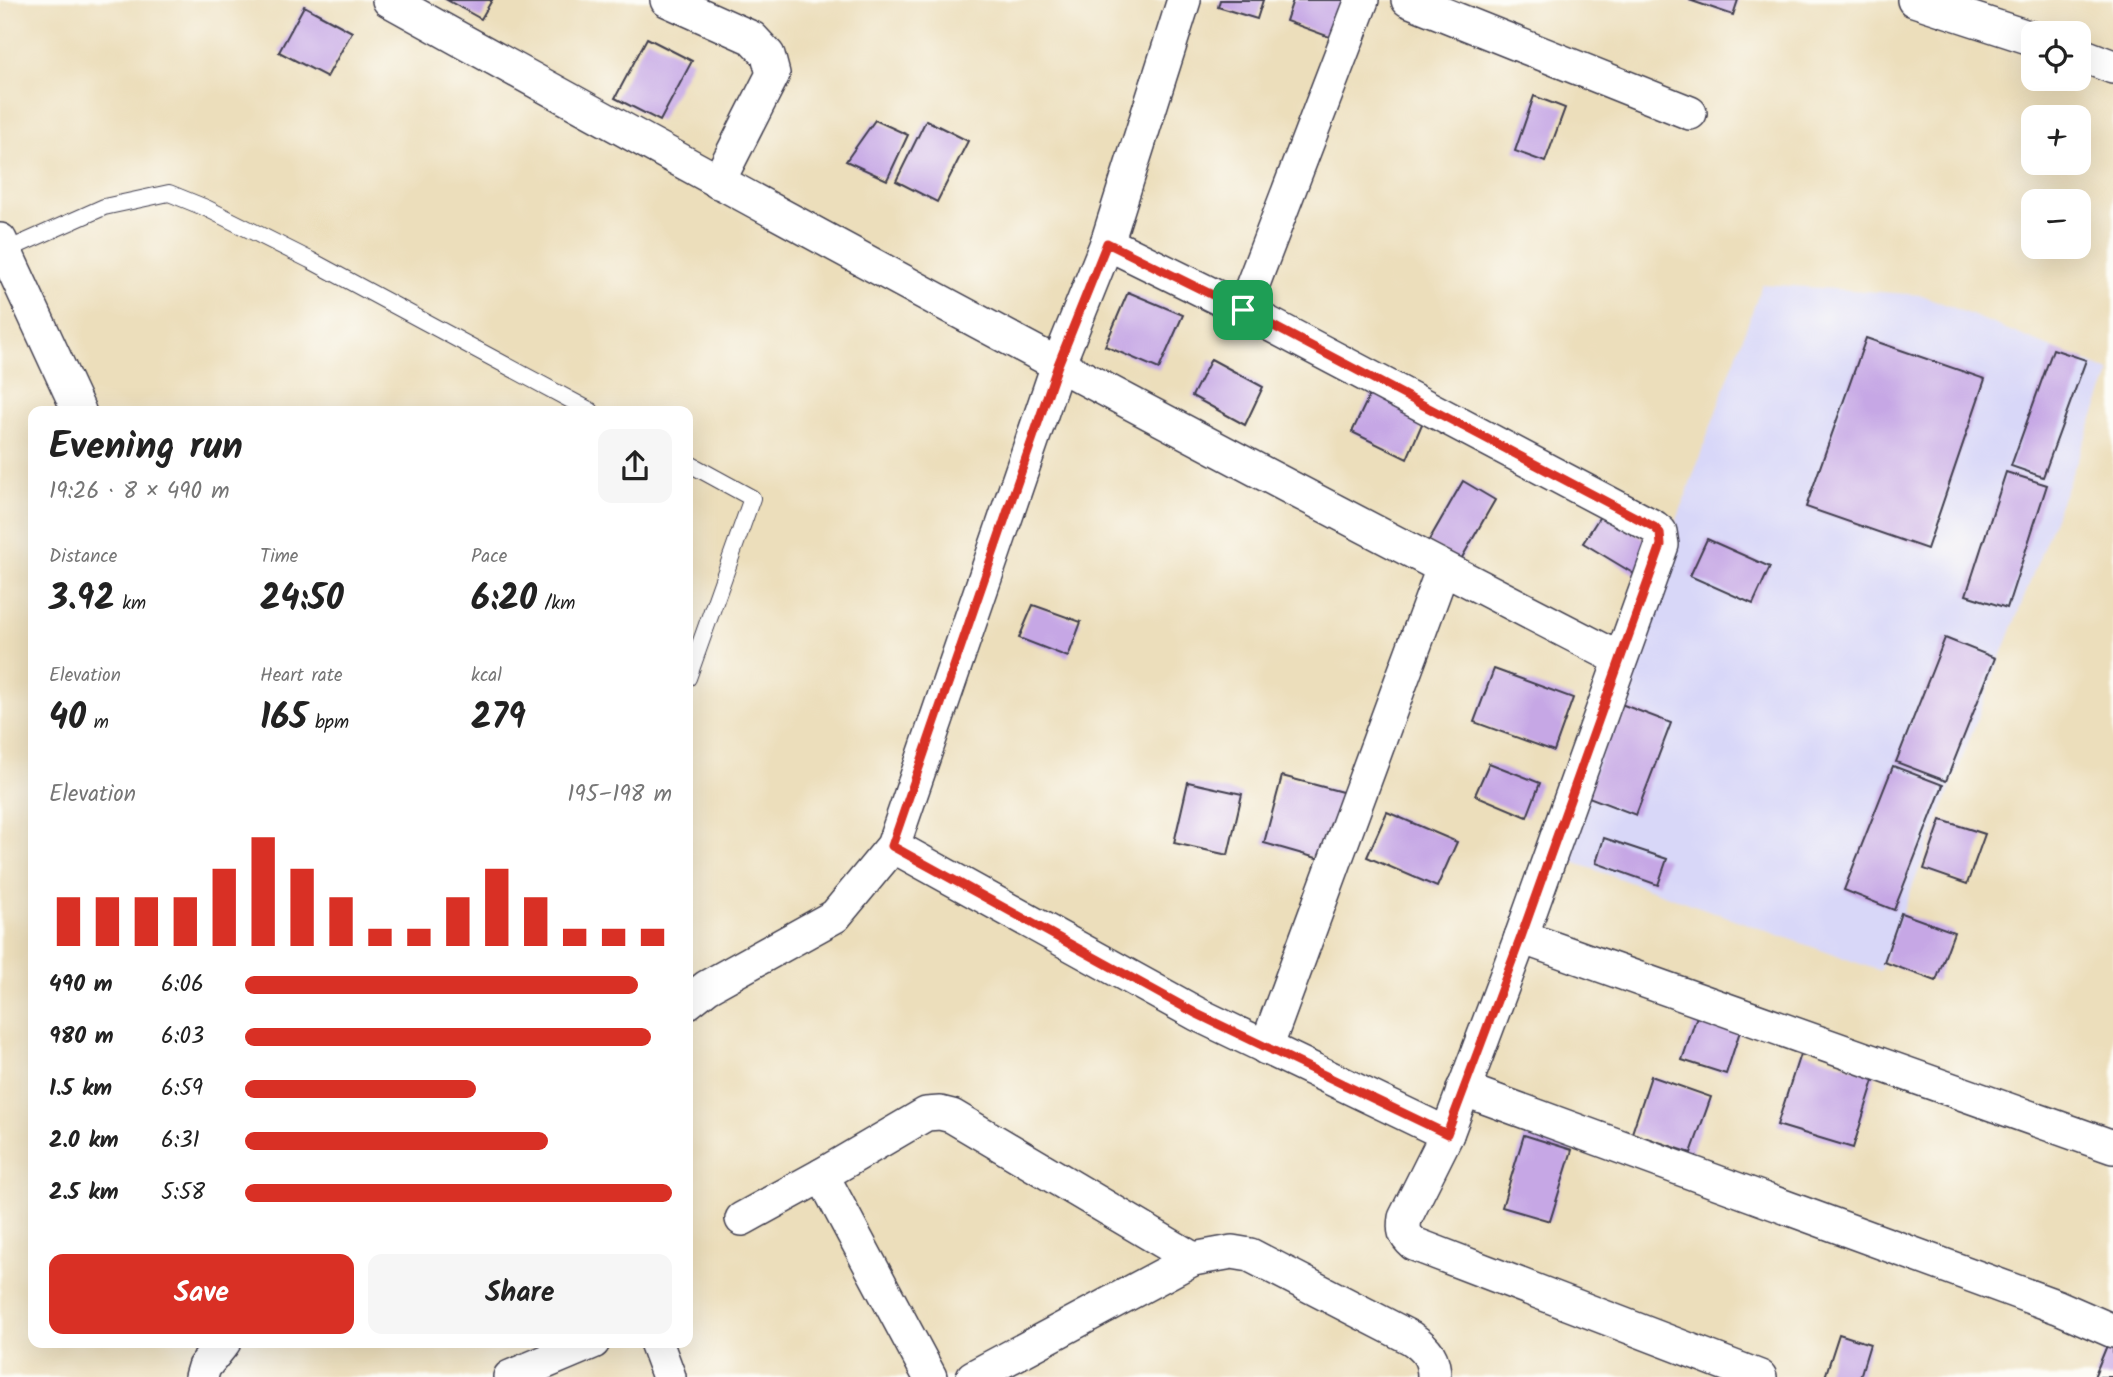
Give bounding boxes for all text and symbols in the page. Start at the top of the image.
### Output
map controls [2021,21,2091,259]
button: locate [2021,21,2091,91]
button: + [2021,105,2091,175]
button: − [2021,189,2091,259]
pin [1213,280,1273,340]
icon: arrive [1224,291,1262,329]
text: Evening run [49,418,243,478]
button: share [598,429,672,503]
text: 19:26 · 8 × 490 m [49,474,230,510]
text: Distance [49,542,117,572]
text: Time [260,542,298,572]
text: Pace [471,542,507,572]
text: 3.92 [49,572,115,628]
text: 24:50 [260,572,344,628]
text: 6:20 [471,572,537,628]
text: km [115,589,146,619]
text: /km [537,589,575,619]
text: Elevation [49,661,121,691]
text: Heart rate [260,661,343,691]
text: kcal [471,661,502,691]
text: 40 [49,691,86,747]
text: 165 [260,691,307,747]
text: 279 [471,691,526,747]
text: m [86,708,109,738]
text: bpm [307,708,349,738]
text: Elevation [49,777,136,813]
text: 195–198 m [567,777,672,813]
text: 490 m [49,967,113,1003]
text: 6:06 [161,967,204,1003]
text: 980 m [49,1019,114,1055]
text: 6:03 [161,1019,204,1055]
text: 1.5 km [49,1071,112,1107]
text: 6:59 [161,1071,203,1107]
text: 2.0 km [49,1123,119,1159]
text: 6:31 [161,1123,200,1159]
text: 2.5 km [49,1175,119,1211]
text: 5:58 [161,1175,205,1211]
button: Save [49,1254,354,1334]
button: Share [368,1254,672,1334]

